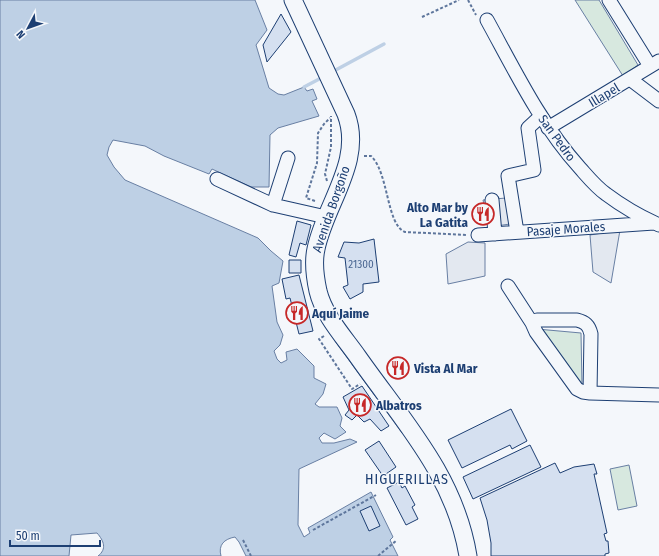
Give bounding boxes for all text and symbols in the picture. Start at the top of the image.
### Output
north arrow [8,8,48,48]
text: N [14,27,28,41]
street label: Illapel [586,80,623,110]
street label: San Pedro [535,112,579,164]
street label: Avenida Borgoño [309,164,353,254]
place label: Alto Mar by La Gatita [406,200,469,230]
restaurant icon: Alto Mar by La Gatita [470,201,496,227]
street label: Pasaje Morales [526,219,606,239]
house number: 21300 [348,258,374,271]
restaurant icon: Aquí Jaime [284,300,310,326]
place label: Aquí Jaime [311,306,369,321]
restaurant icon: Vista Al Mar [385,355,411,381]
place label: Vista Al Mar [413,361,478,376]
restaurant icon: Albatros [347,392,373,418]
place label: Albatros [375,398,422,413]
district label: HIGUERILLAS [365,471,449,488]
scale bar [10,522,100,548]
text: 50 m [16,529,40,543]

